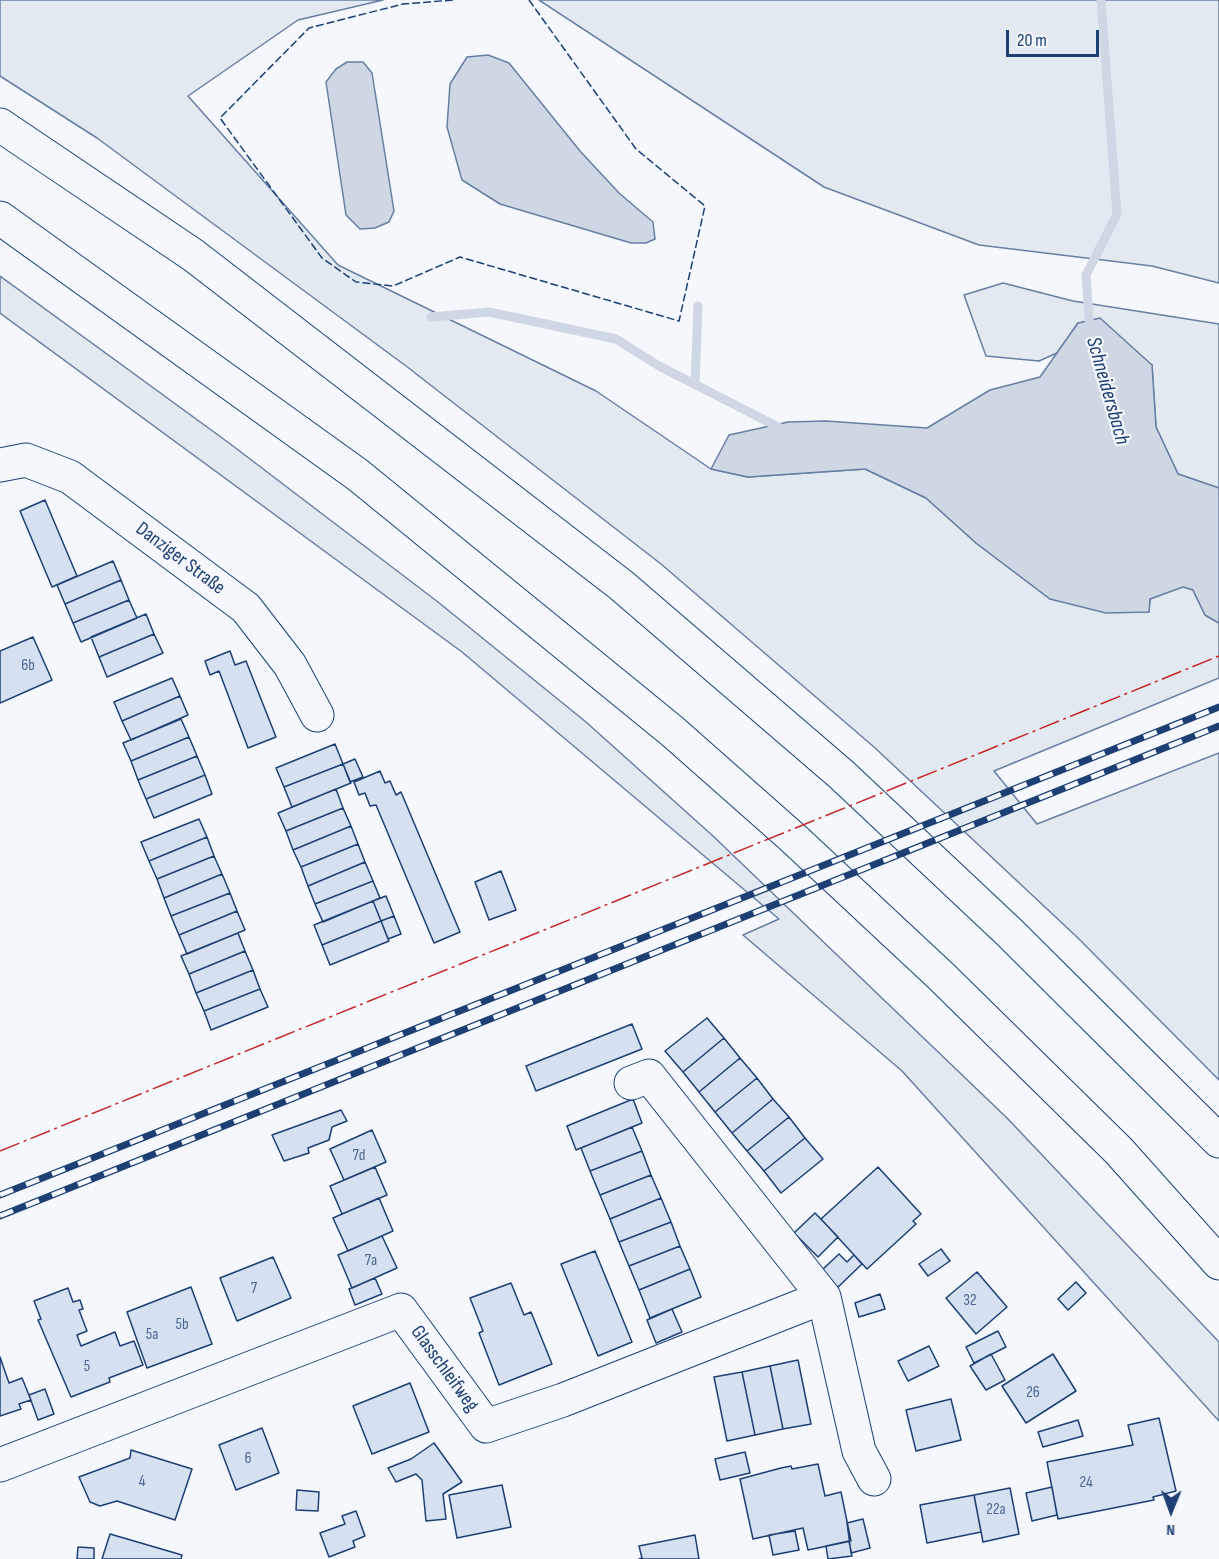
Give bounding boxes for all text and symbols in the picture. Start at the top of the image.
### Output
scale bar [1009,18,1102,56]
text: 20 m [1017,30,1047,51]
water label: Schneidersbach [1080,334,1134,448]
street label: Danziger Straße [130,518,230,600]
house number: 6b [21,656,35,676]
house number: 7d [353,1146,365,1166]
house number: 7a [365,1251,377,1271]
house number: 7 [251,1279,257,1299]
house number: 32 [963,1291,977,1311]
house number: 5b [175,1315,189,1335]
street label: Glasschleifweg [405,1321,483,1417]
house number: 5a [146,1325,158,1345]
house number: 5 [84,1357,90,1377]
house number: 26 [1026,1383,1040,1403]
house number: 6 [244,1449,252,1469]
house number: 4 [139,1472,145,1492]
house number: 24 [1079,1473,1093,1493]
north arrow [1141,1481,1201,1541]
house number: 22a [986,1500,1006,1520]
text: N [1166,1520,1175,1539]

